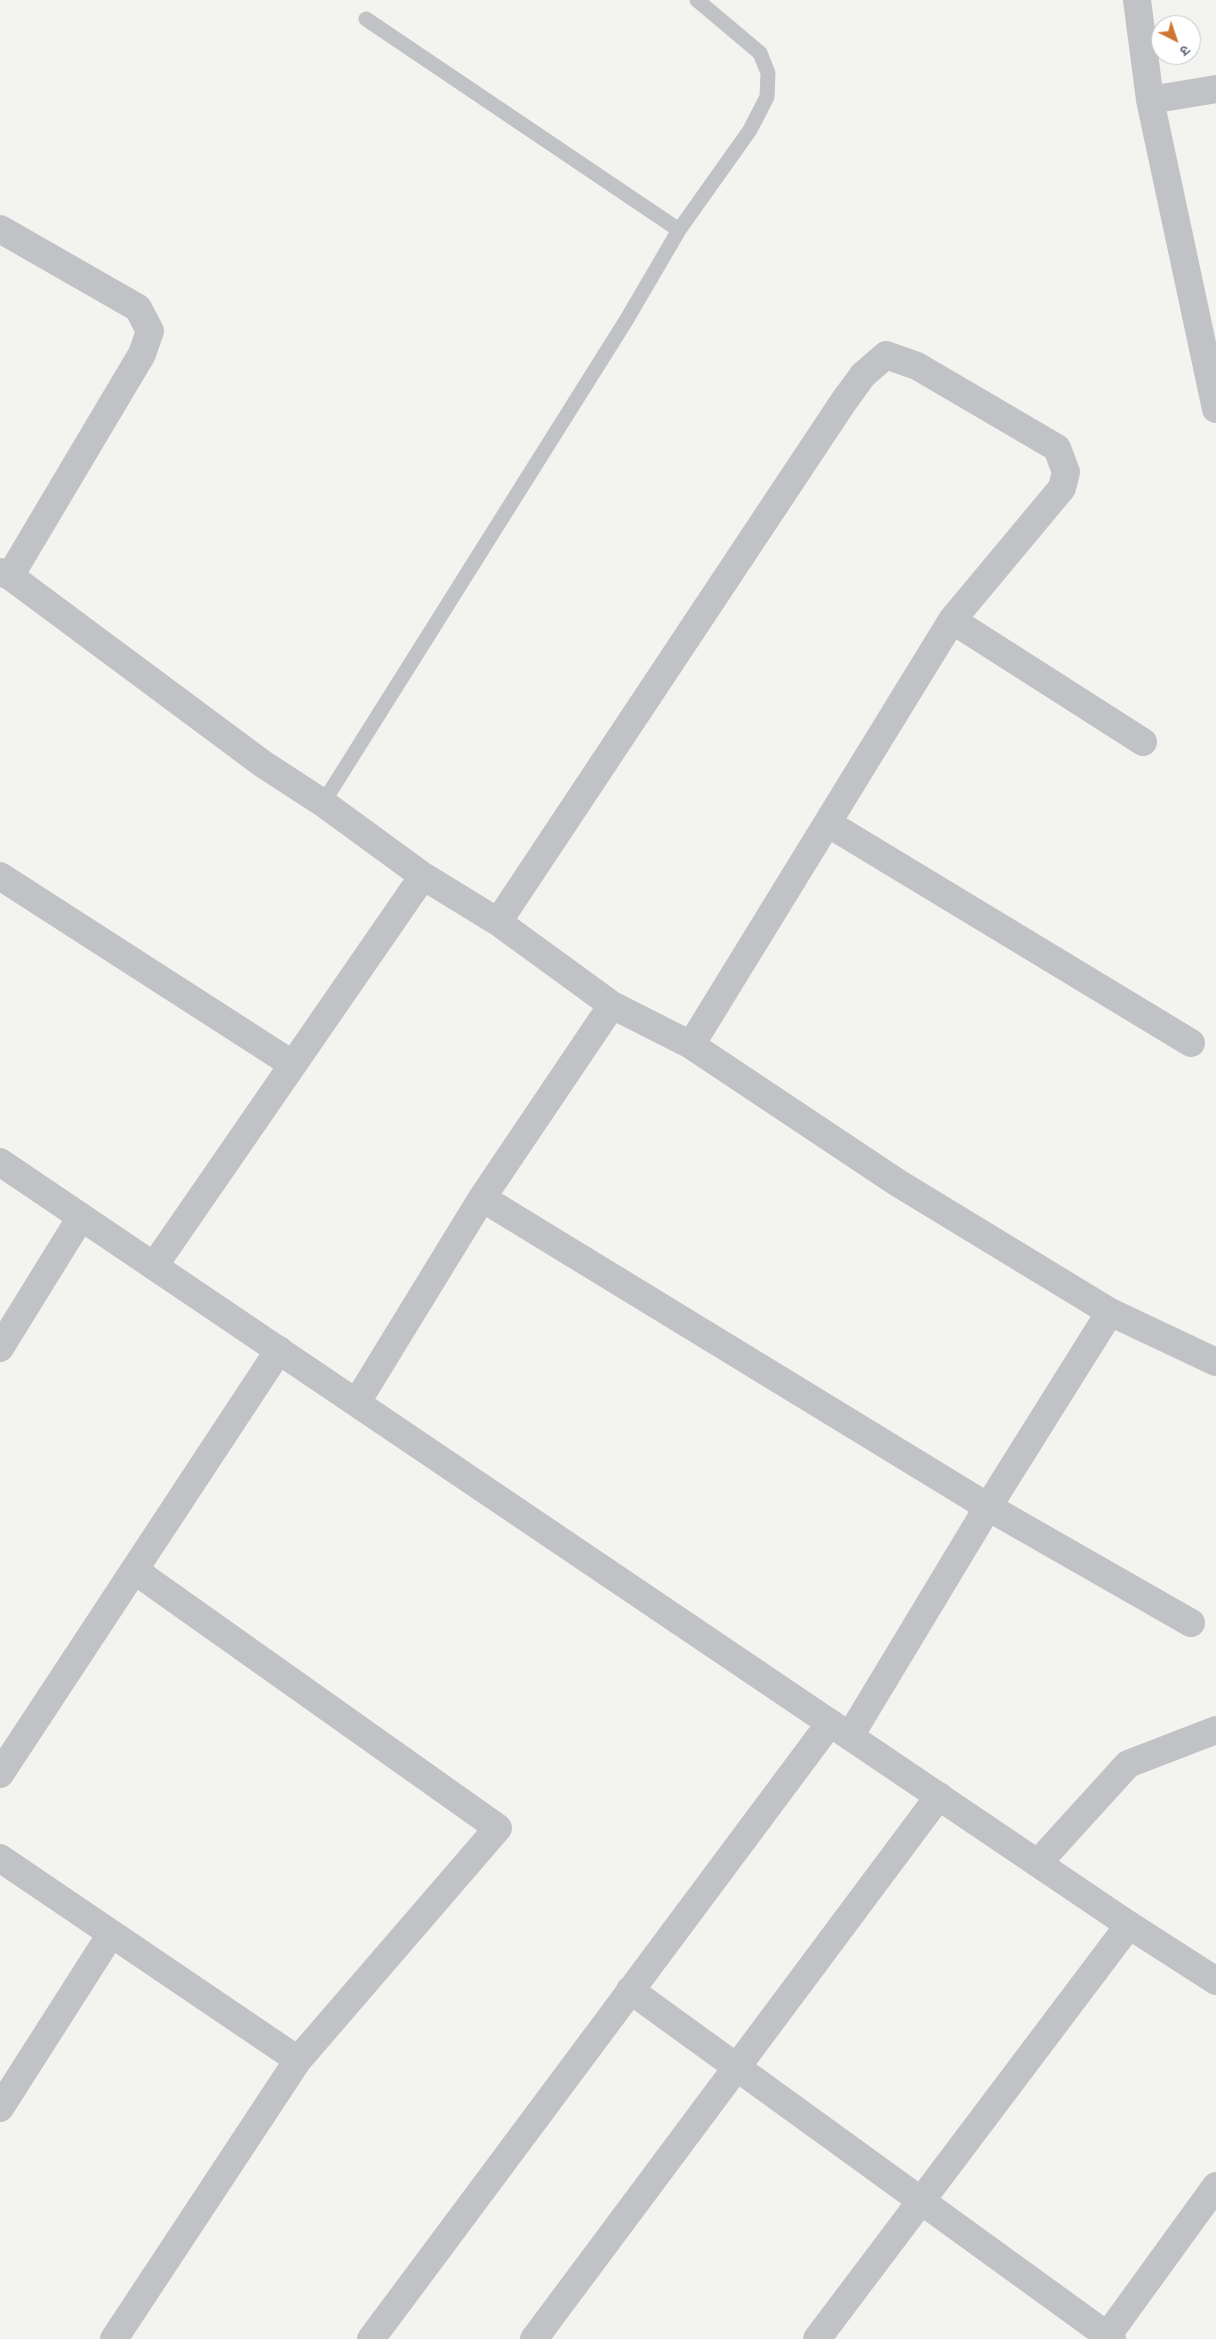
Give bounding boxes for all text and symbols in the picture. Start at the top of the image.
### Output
north arrow [1151,15,1201,65]
text: उ [1176,41,1194,60]

